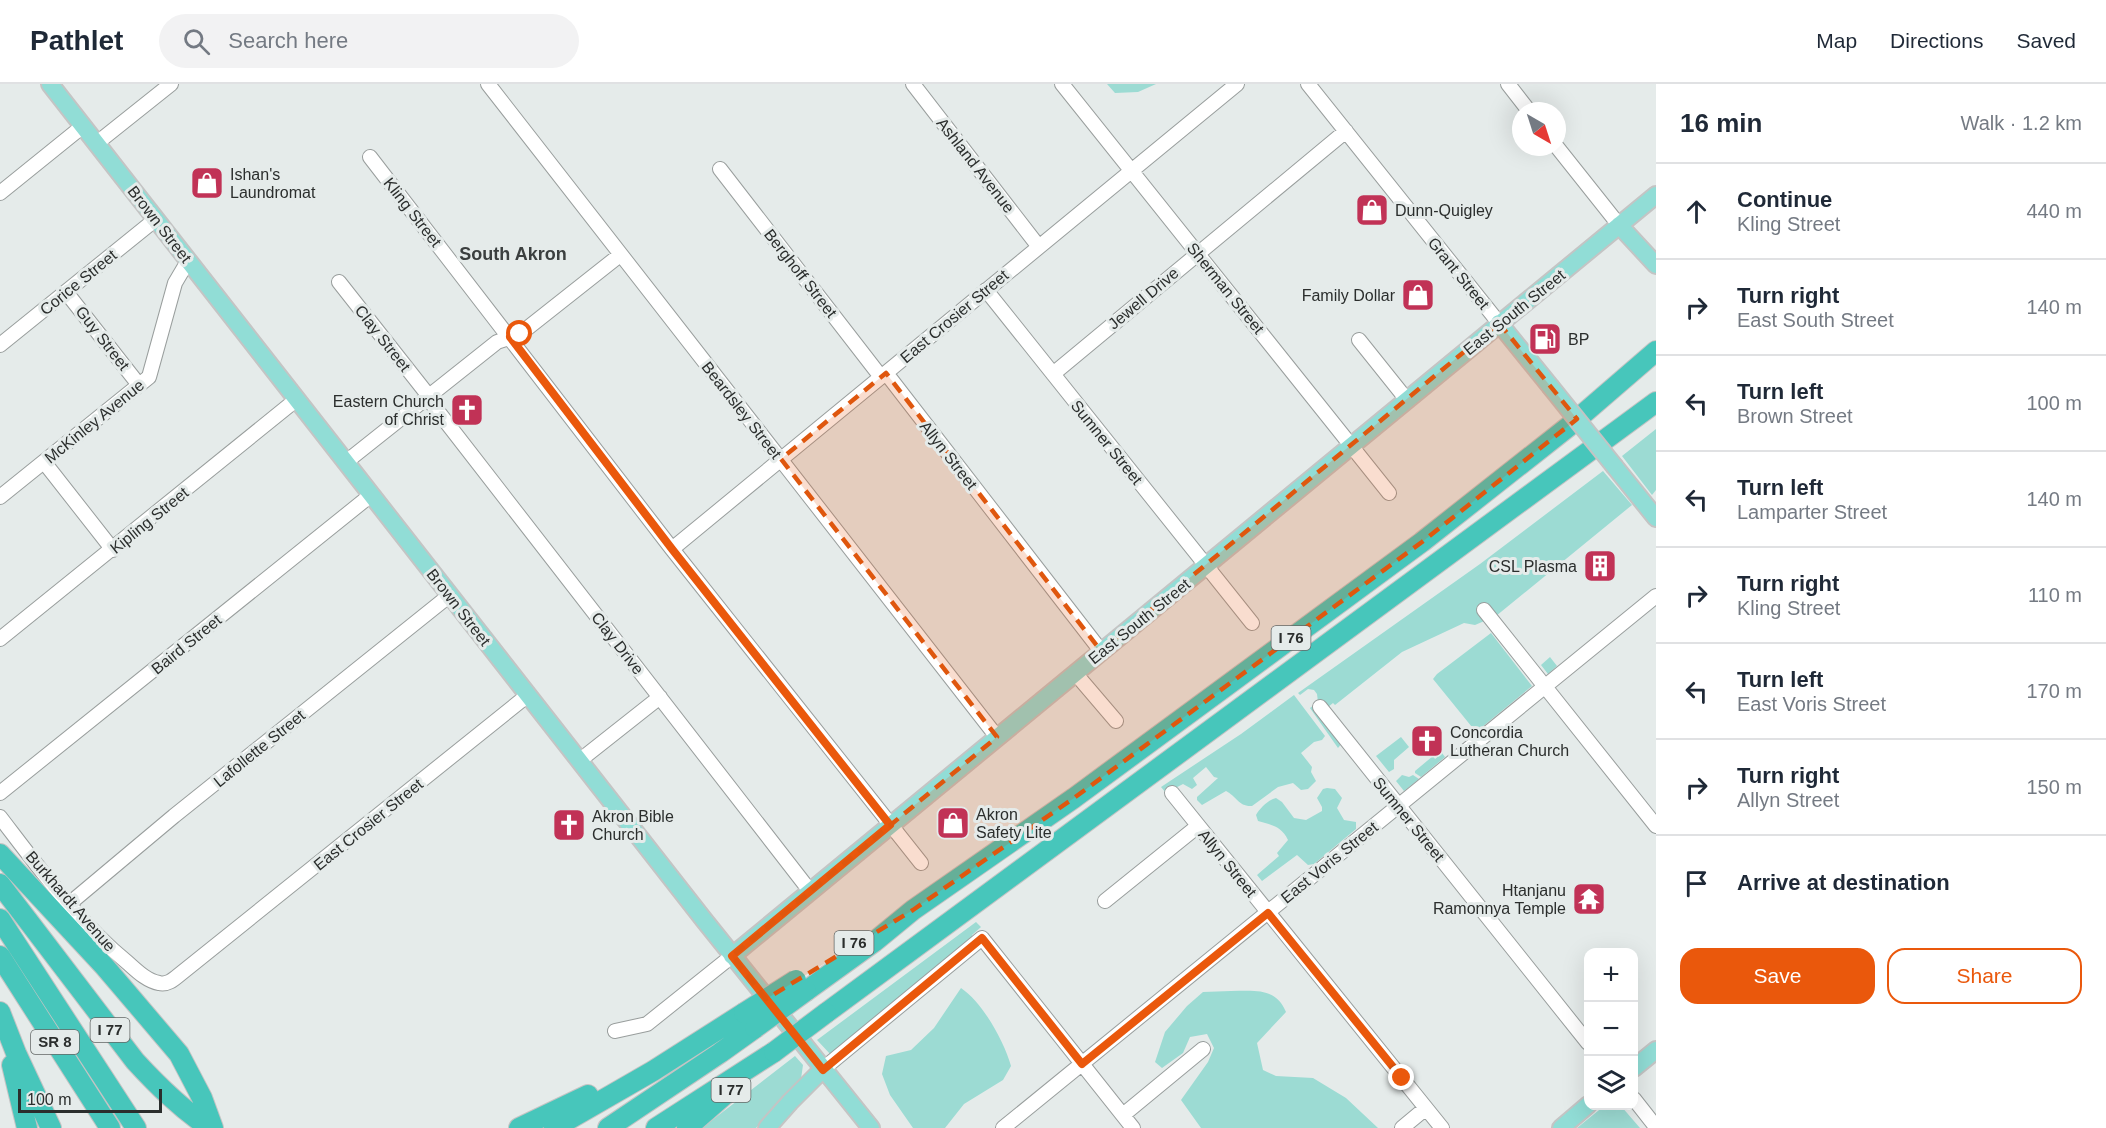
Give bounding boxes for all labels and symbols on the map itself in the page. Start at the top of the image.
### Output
north arrow [1512,102,1566,156]
street label: Ashland Avenue [933,115,1018,216]
shop icon: Ishan's Laundromat [189,165,225,201]
place label: Ishan's Laundromat [230,166,316,201]
street label: Kling Street [380,174,445,251]
street label: Brown Street [124,183,195,266]
shop icon: Dunn-Quigley [1354,192,1390,228]
place label: Dunn-Quigley [1395,202,1493,219]
street label: Berghoff Street [761,226,841,321]
street label: Grant Street [1425,234,1493,313]
street label: Sherman Street [1184,239,1268,338]
district label: South Akron [459,244,567,264]
street label: Corice Street [37,246,120,318]
street label: Jewell Drive [1105,264,1182,333]
street label: East Crosier Street [897,266,1012,366]
street label: East South Street [1460,266,1569,358]
shop icon: Family Dollar [1400,277,1436,313]
place label: Family Dollar [1302,287,1396,304]
street label: Clay Street [352,302,414,375]
street label: Guy Street [72,303,133,374]
route start [506,320,532,346]
fuel station icon: BP [1527,321,1563,357]
place label: BP [1568,331,1589,348]
street label: Beardsley Street [698,358,785,463]
street label: McKinley Avenue [41,376,147,467]
church icon: Eastern Church of Christ [449,392,485,428]
place label: Eastern Church of Christ [333,393,445,428]
street label: Sumner Street [1068,397,1146,488]
street label: Allyn Street [917,418,981,493]
street label: Kipling Street [107,483,192,557]
building icon: CSL Plasma [1582,548,1618,584]
place label: CSL Plasma [1489,558,1577,575]
street label: Brown Street [423,566,494,649]
street label: East South Street [1085,575,1194,667]
street label: Clay Drive [588,609,647,678]
street label: Baird Street [148,611,225,678]
road number: I 76 [1272,626,1310,650]
street label: Lafollette Street [210,706,309,790]
church icon: Concordia Lutheran Church [1409,723,1445,759]
place label: Concordia Lutheran Church [1450,724,1569,759]
street label: Sumner Street [1370,774,1448,865]
street label: East Crosier Street [310,775,427,874]
shop icon: Akron Safety Lite [935,805,971,841]
place label: Akron Safety Lite [976,806,1052,841]
church icon: Akron Bible Church [551,807,587,843]
place label: Akron Bible Church [592,808,674,843]
street label: East Voris Street [1278,818,1381,906]
street label: Allyn Street [1195,826,1260,901]
street label: Burkhardt Avenue [23,848,119,955]
temple icon: Htanjanu Ramonnya Temple [1571,881,1607,917]
place label: Htanjanu Ramonnya Temple [1433,882,1566,917]
road number: I 76 [834,931,874,955]
road number: I 77 [90,1018,130,1042]
road number: SR 8 [31,1030,79,1054]
route end [1388,1064,1414,1090]
road number: I 77 [712,1078,750,1102]
scale bar [18,1086,162,1114]

